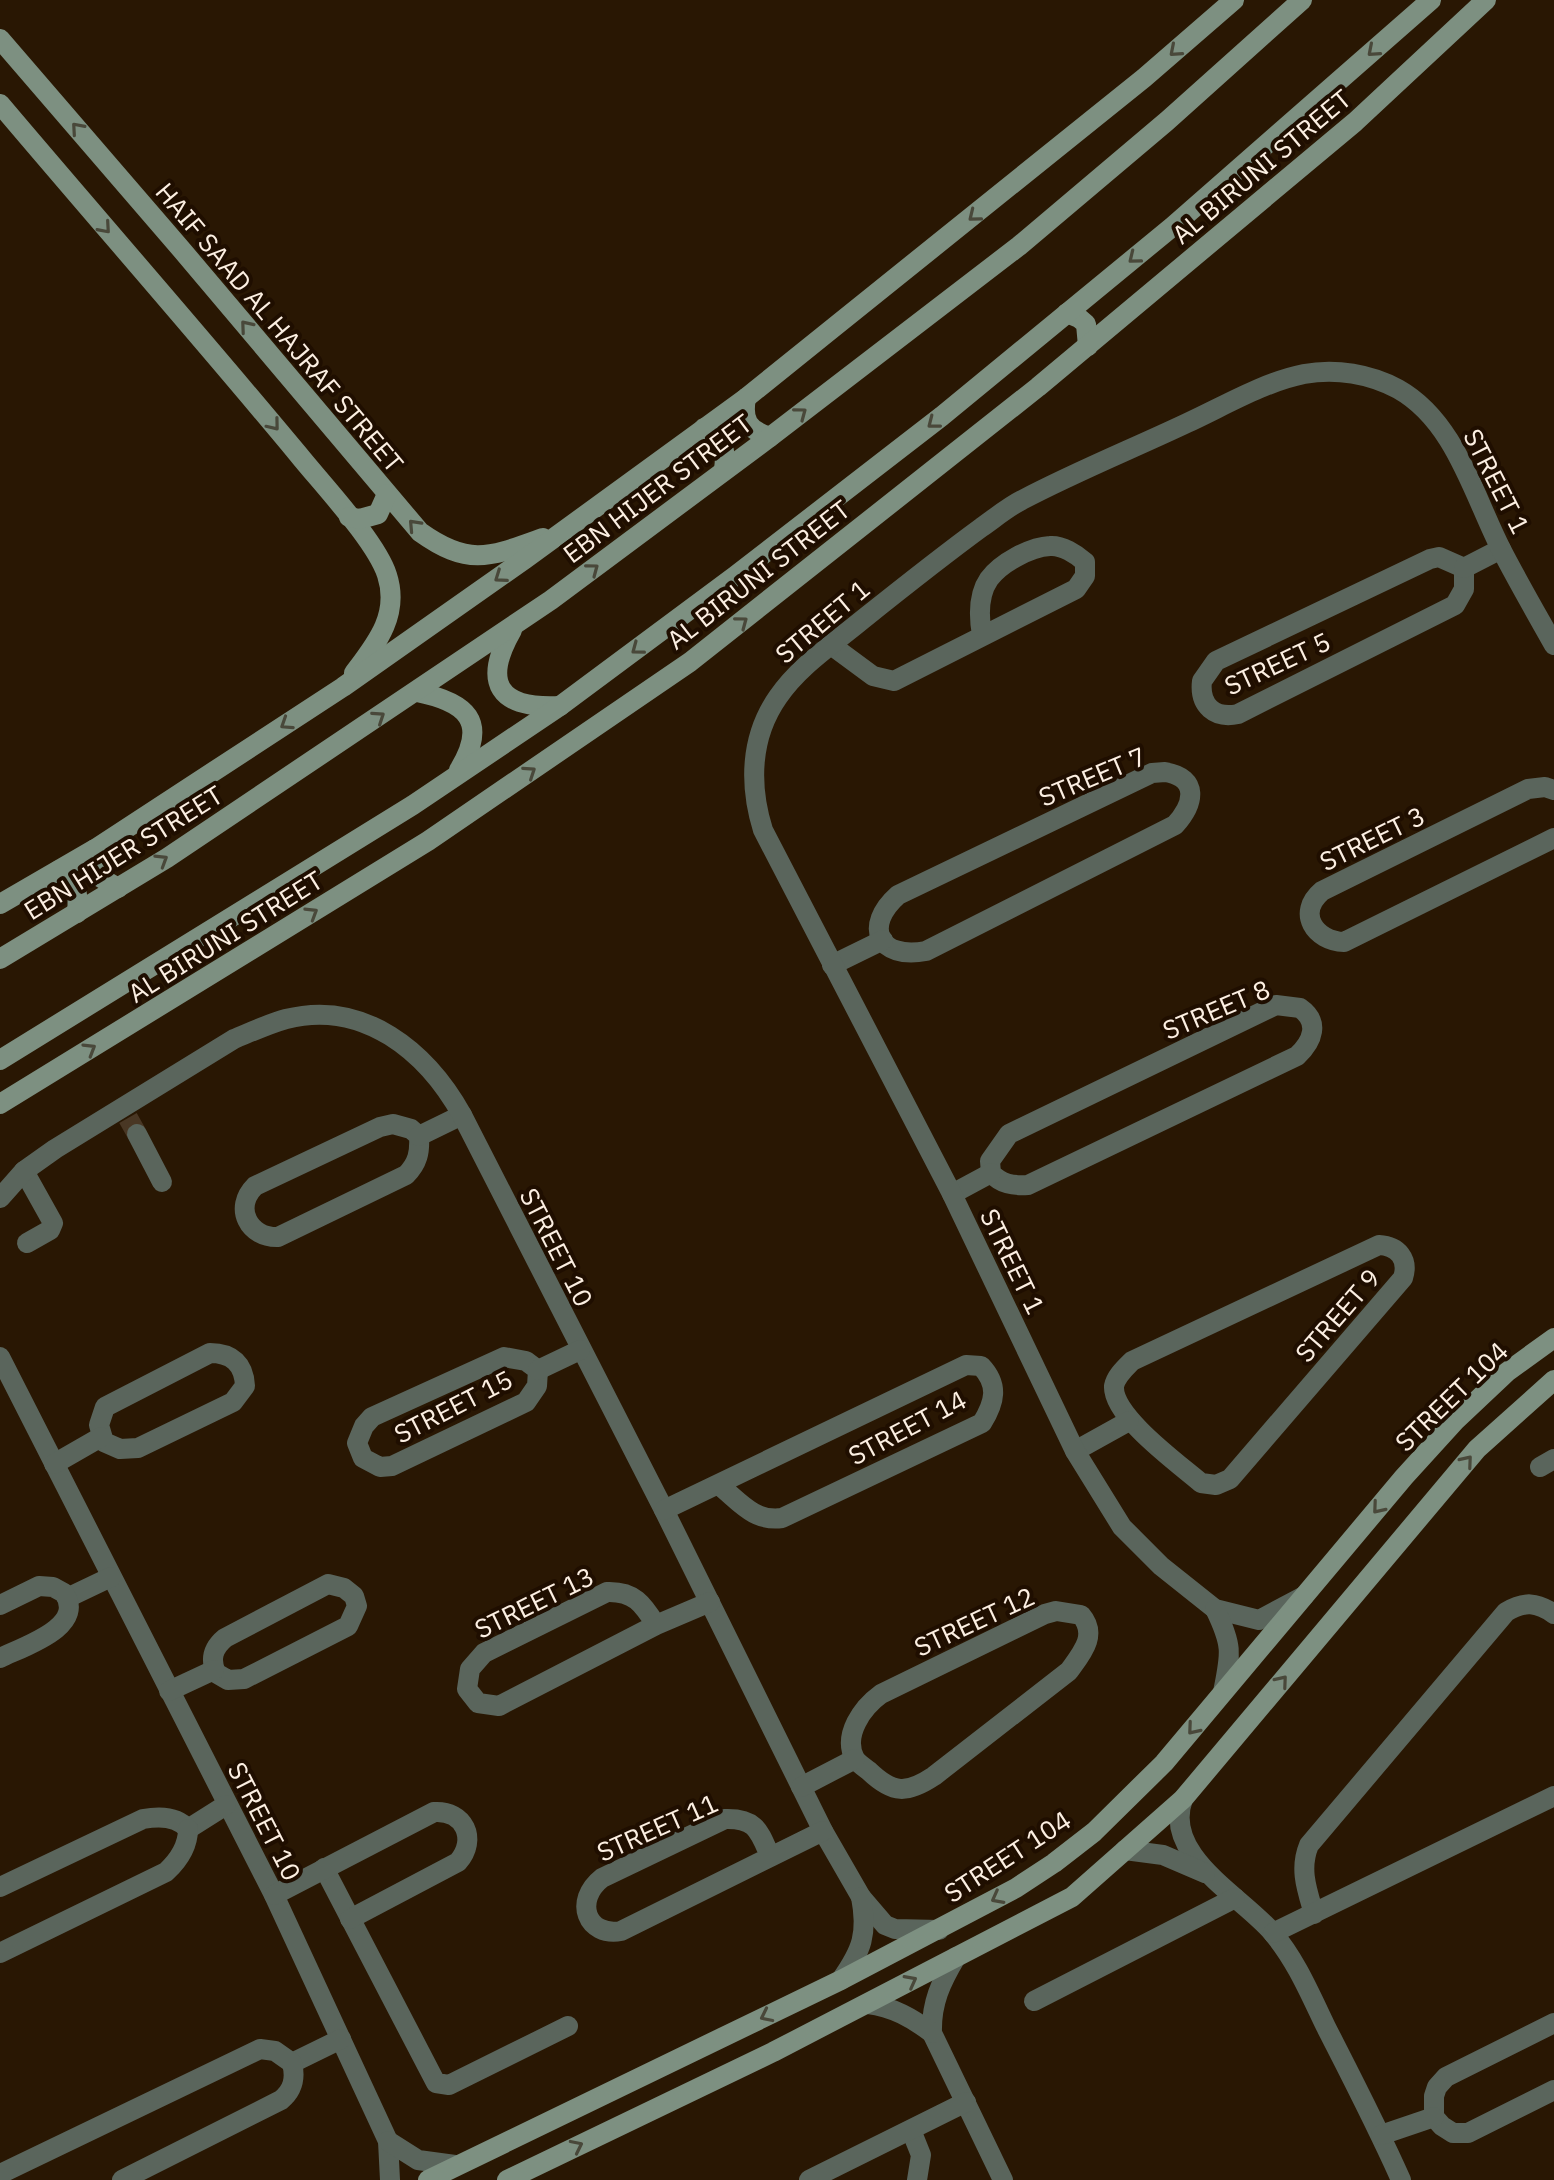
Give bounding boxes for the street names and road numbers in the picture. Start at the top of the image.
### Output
street label: AL BIRUNI STREET [1164,81,1358,251]
street label: HAIF SAAD AL HAJRAF STREET [149,175,411,479]
street label: EBN HIJER STREET [556,406,758,570]
street label: STREET 1 [1456,423,1538,539]
street label: AL BIRUNI STREET [659,492,857,656]
street label: STREET 1 [768,572,876,670]
street label: STREET 5 [1219,624,1335,702]
street label: STREET 7 [1033,738,1151,814]
street label: EBN HIJER STREET [17,777,229,927]
street label: STREET 3 [1314,798,1430,878]
street label: AL BIRUNI STREET [121,862,329,1010]
street label: STREET 8 [1157,971,1275,1047]
street label: STREET 10 [513,1182,601,1312]
street label: STREET 1 [973,1203,1053,1319]
street label: STREET 9 [1287,1261,1387,1369]
street label: STREET 104 [1387,1334,1515,1458]
street label: STREET 15 [388,1362,518,1450]
street label: STREET 14 [842,1382,972,1472]
street label: STREET 13 [469,1558,599,1646]
street label: STREET 12 [908,1578,1040,1664]
street label: STREET 10 [221,1756,309,1886]
street label: STREET 11 [591,1785,723,1869]
street label: STREET 104 [937,1802,1077,1910]

